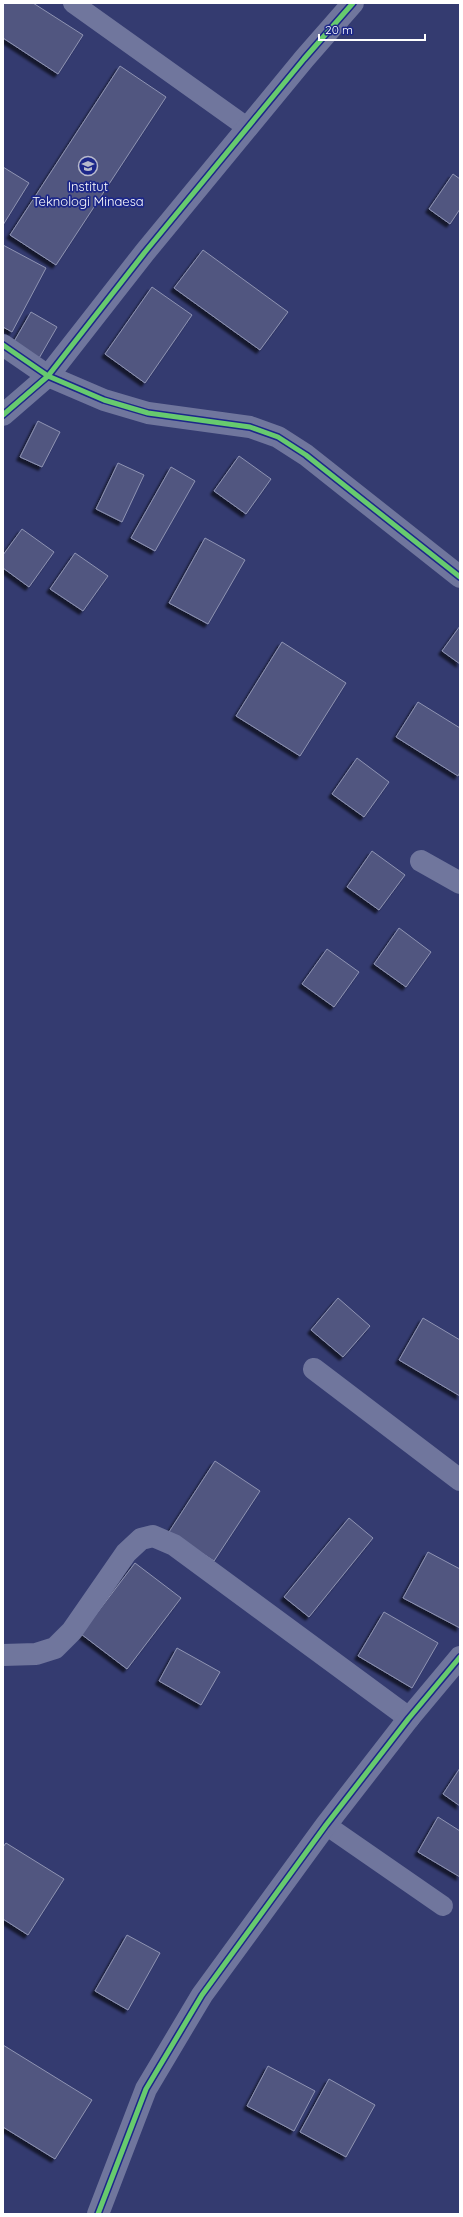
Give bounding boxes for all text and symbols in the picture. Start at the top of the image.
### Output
scale bar [319,16,425,42]
text: 20 m [325,22,353,37]
school or university icon: Institut Teknologi Minaesa [77,155,99,177]
place label: Institut Teknologi Minaesa [32,178,144,209]

